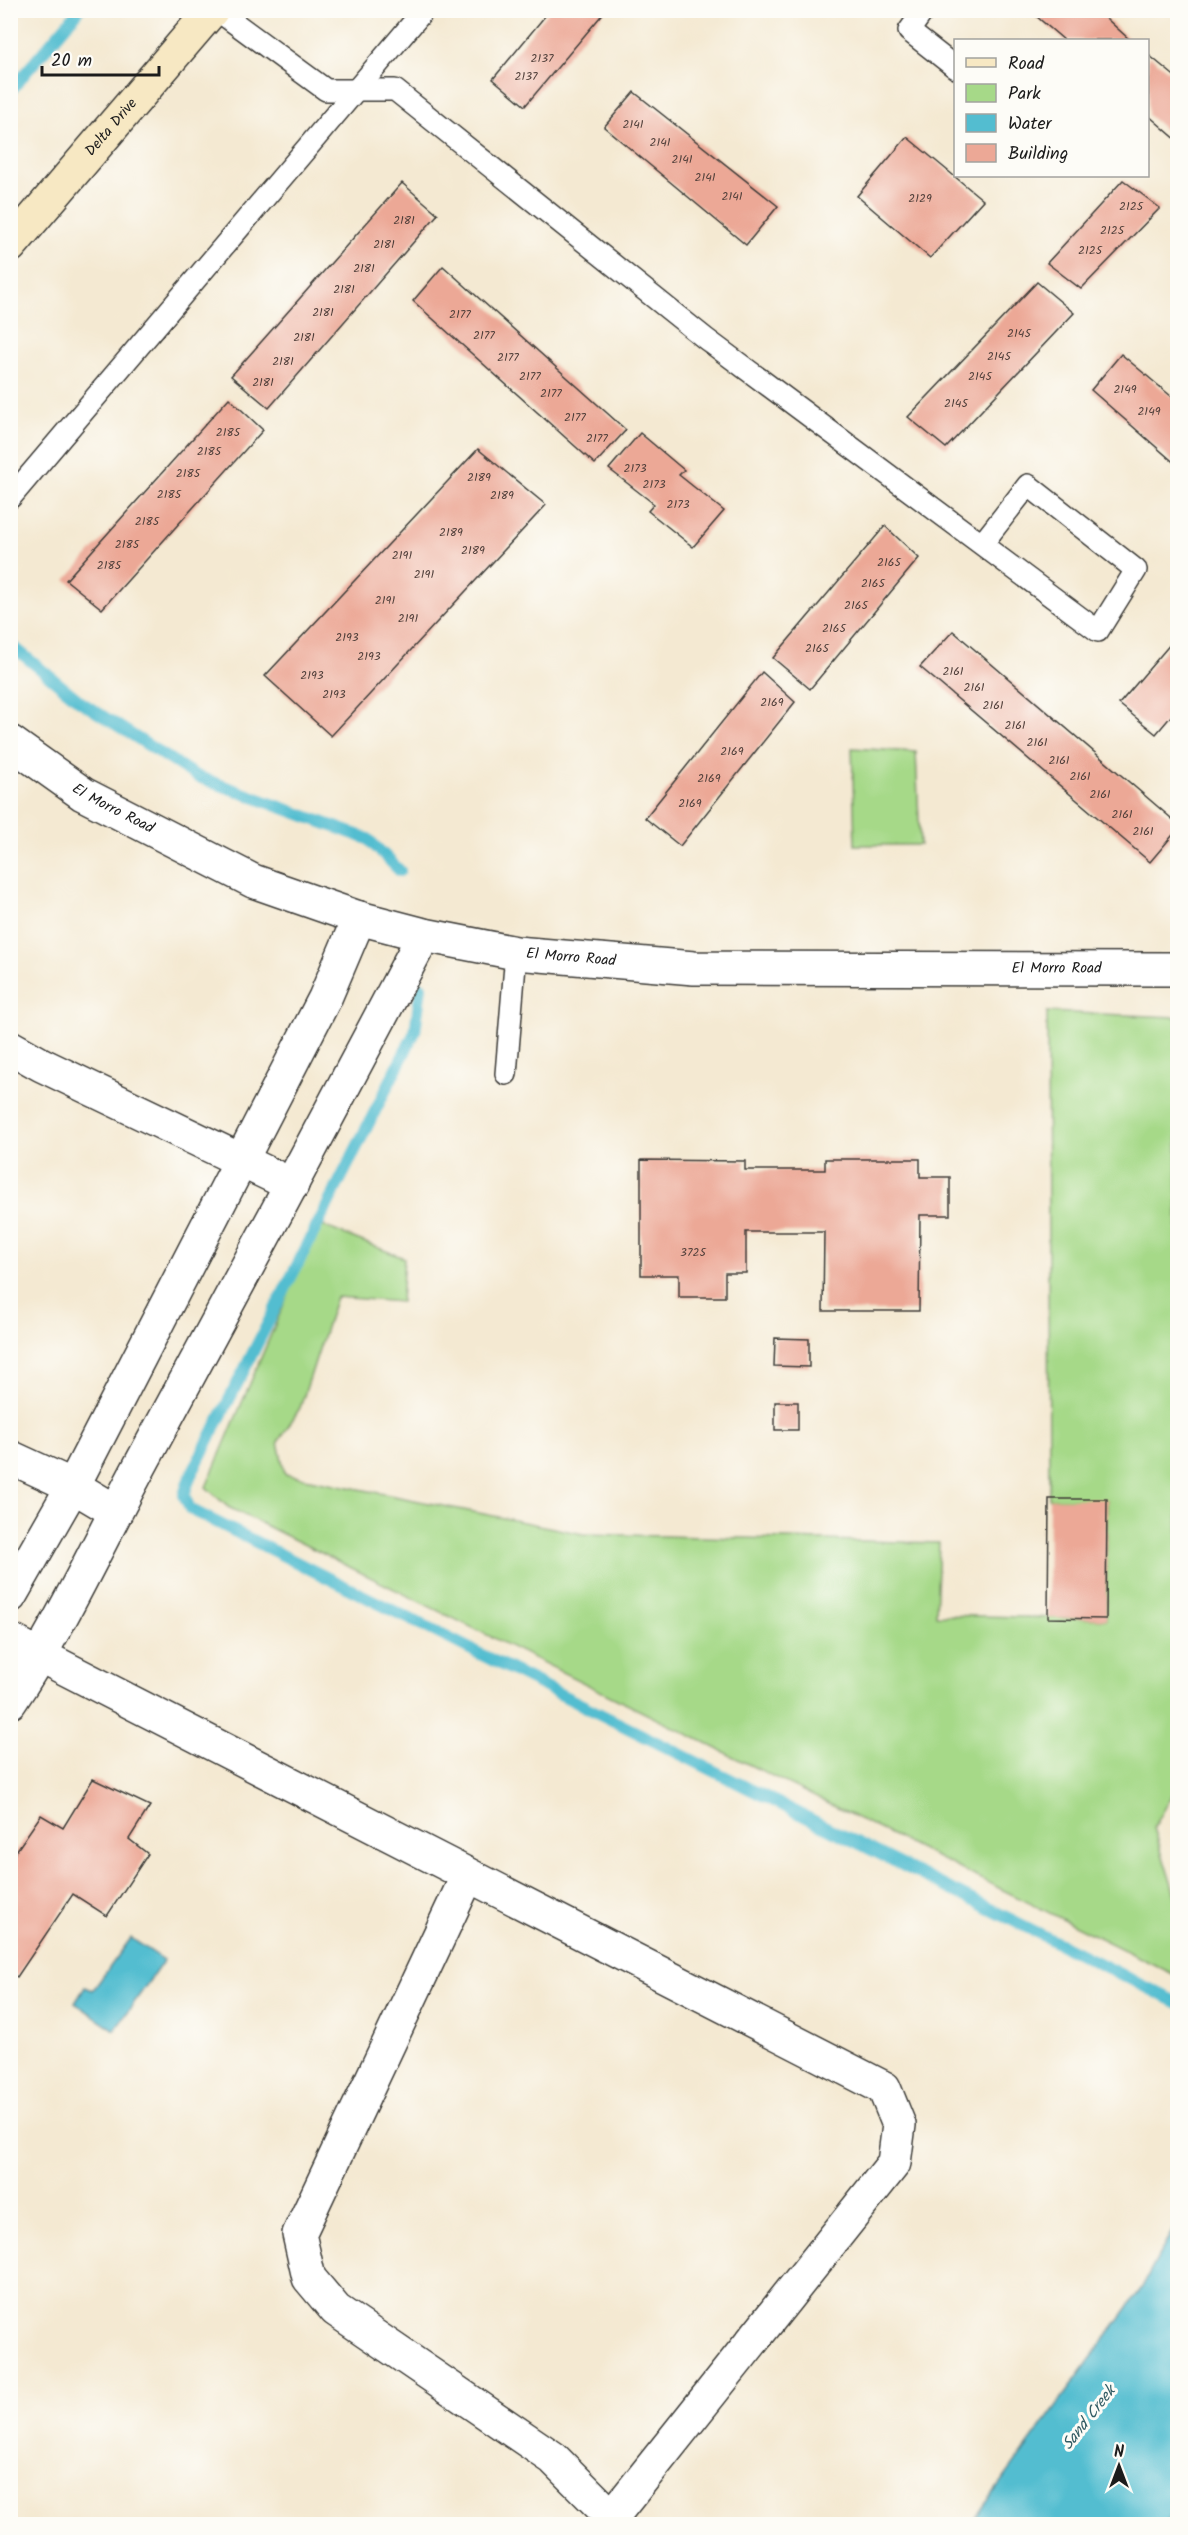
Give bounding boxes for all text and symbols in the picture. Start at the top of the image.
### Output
scale bar [42,39,159,77]
legend [954,39,1149,177]
text: 20 m [51,47,92,76]
house number: 2137 [530,49,554,68]
text: Road [1008,50,1045,79]
house number: 2137 [514,67,538,86]
text: Park [1008,80,1041,109]
street label: Delta Drive [79,93,144,162]
text: Water [1008,110,1053,139]
house number: 2141 [622,115,644,134]
house number: 2141 [649,133,671,152]
text: Building [1008,140,1068,169]
house number: 2141 [671,150,693,169]
house number: 2141 [694,168,716,187]
house number: 2141 [721,187,743,206]
house number: 2129 [908,189,932,208]
house number: 2125 [1119,197,1145,216]
house number: 2181 [393,211,415,230]
house number: 2125 [1100,221,1126,240]
house number: 2181 [373,235,395,254]
house number: 2125 [1078,241,1104,260]
house number: 2181 [353,259,375,278]
house number: 2181 [333,280,355,299]
house number: 2181 [312,303,334,322]
house number: 2177 [449,305,471,324]
house number: 2145 [1007,324,1032,343]
house number: 2177 [473,326,495,345]
house number: 2181 [293,328,315,347]
house number: 2145 [987,347,1012,366]
house number: 2177 [497,348,519,367]
house number: 2181 [272,352,294,371]
house number: 2177 [519,367,541,386]
house number: 2145 [968,367,993,386]
house number: 2181 [252,373,274,392]
house number: 2149 [1113,380,1137,399]
house number: 2177 [540,384,562,403]
house number: 2145 [944,394,969,413]
house number: 2149 [1137,402,1161,421]
house number: 2177 [564,408,586,427]
house number: 2185 [216,423,242,442]
house number: 2177 [586,429,608,448]
house number: 2185 [197,442,223,461]
house number: 2173 [623,459,647,478]
house number: 2185 [176,464,202,483]
house number: 2189 [467,468,491,487]
house number: 2173 [642,475,666,494]
house number: 2185 [157,485,183,504]
house number: 2189 [490,486,514,505]
house number: 2173 [666,495,690,514]
house number: 2185 [135,512,161,531]
house number: 2189 [439,523,463,542]
house number: 2185 [115,535,141,554]
house number: 2189 [461,541,485,560]
house number: 2191 [392,546,412,565]
house number: 2165 [877,553,902,572]
house number: 2185 [97,556,123,575]
house number: 2191 [414,565,434,584]
house number: 2165 [861,574,886,593]
house number: 2191 [375,591,395,610]
house number: 2165 [844,596,869,615]
house number: 2191 [398,609,418,628]
house number: 2165 [822,619,847,638]
house number: 2193 [335,628,359,647]
house number: 2165 [805,639,830,658]
house number: 2193 [357,647,381,666]
house number: 2161 [942,662,964,681]
house number: 2193 [300,666,324,685]
house number: 2161 [963,678,985,697]
house number: 2193 [322,685,346,704]
house number: 2169 [760,693,784,712]
house number: 2161 [982,696,1004,715]
house number: 2161 [1004,716,1026,735]
house number: 2161 [1026,733,1048,752]
house number: 2169 [720,742,744,761]
house number: 2161 [1048,751,1070,770]
house number: 2161 [1069,767,1091,786]
house number: 2169 [697,769,721,788]
street label: El Morro Road [67,777,159,841]
house number: 2161 [1089,785,1111,804]
house number: 2169 [678,794,702,813]
house number: 2161 [1111,805,1133,824]
house number: 2161 [1132,822,1154,841]
street label: El Morro Road [525,942,617,973]
street label: El Morro Road [1012,957,1102,981]
house number: 3725 [680,1243,707,1262]
water label: Sand Creek [1056,2379,1124,2456]
north arrow [1089,2436,1149,2496]
text: N [1114,2440,1124,2465]

